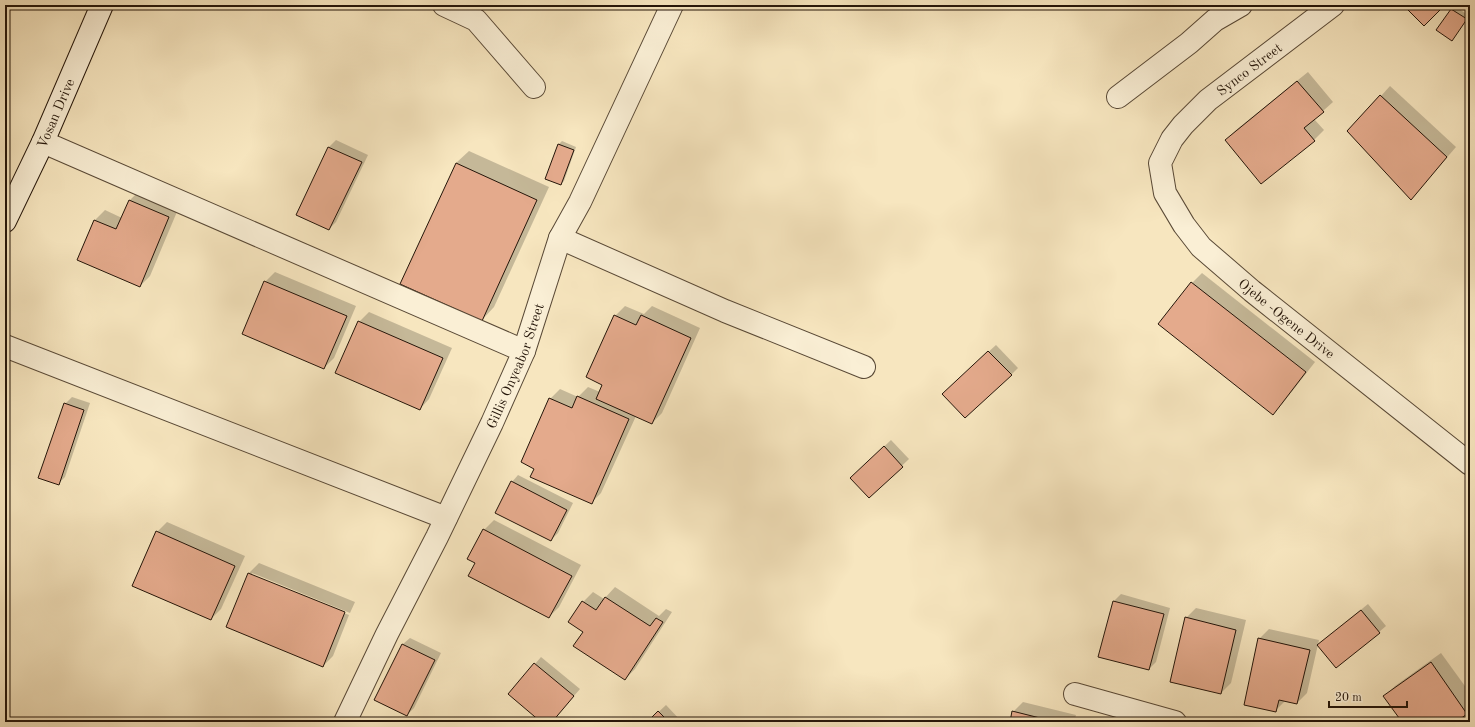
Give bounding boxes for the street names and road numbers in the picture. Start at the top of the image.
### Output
street label: Synco Street [1214,41,1285,99]
street label: Vosan Drive [35,77,77,151]
street label: Ojebe -Ogene Drive [1235,277,1337,362]
street label: Gillis Onyeabor Street [484,302,547,431]

